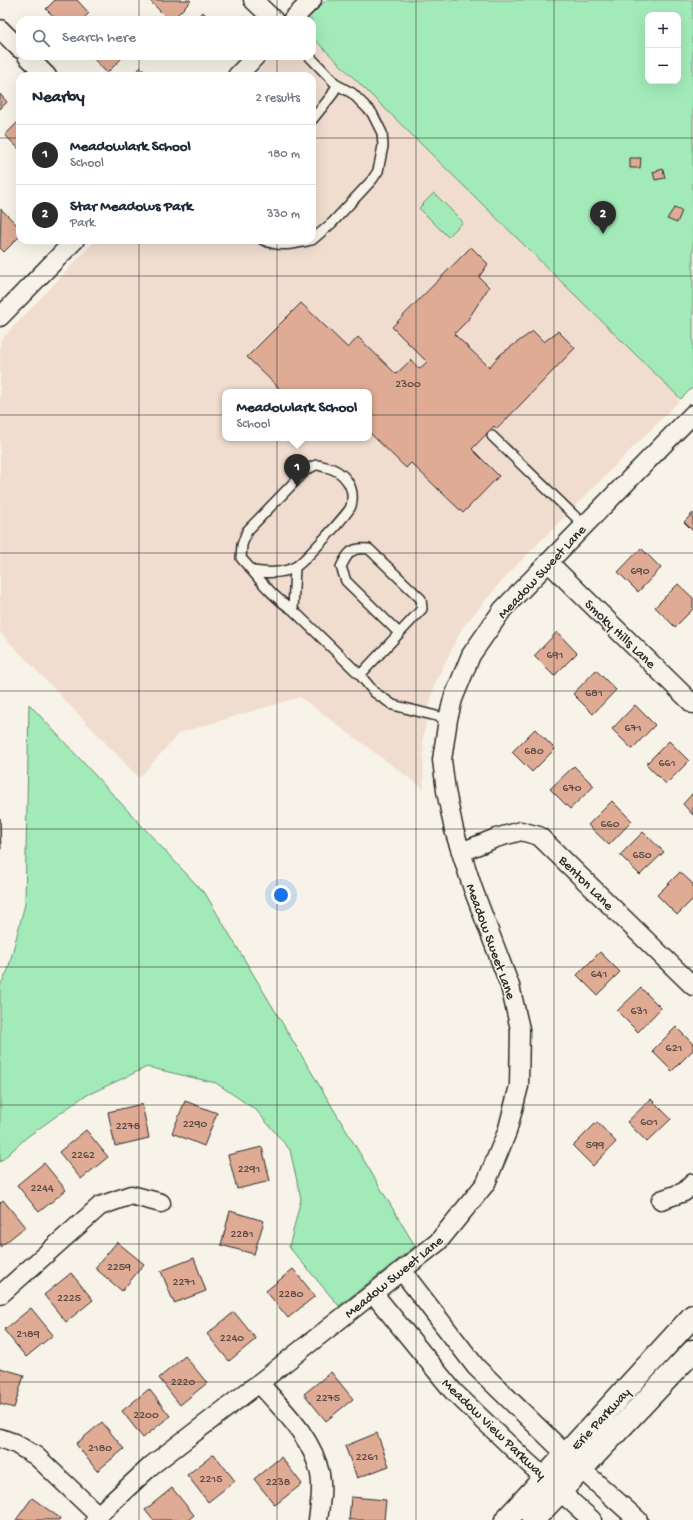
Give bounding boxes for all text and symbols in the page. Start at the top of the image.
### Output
map controls [645,12,681,84]
button: + [645,12,681,48]
search box [16,16,316,60]
icon: search [30,27,52,49]
text: Search here [62,29,136,47]
button: − [645,48,681,84]
text: Nearby [32,88,85,108]
text: 2 results [255,91,300,106]
text: Meadowlark School [70,138,191,156]
text: 1 [42,147,48,162]
text: 180 m [268,147,300,162]
text: School [70,156,104,171]
text: Star Meadows Park [70,198,193,216]
pin: 2 [590,201,616,234]
text: 2 [42,207,48,222]
text: 330 m [267,207,300,222]
text: Park [70,216,95,231]
house number: 2300 [395,378,421,392]
popup [222,389,372,441]
text: Meadowlark School [237,399,357,417]
text: School [237,417,270,432]
pin: 1 [284,454,310,487]
street label: Meadow Sweet Lane [495,522,591,623]
house number: 690 [631,565,650,579]
street label: Smoky Hills Lane [580,597,659,674]
house number: 691 [547,649,564,663]
house number: 681 [585,687,603,701]
house number: 671 [624,722,642,736]
house number: 680 [524,745,544,759]
house number: 661 [658,757,676,771]
house number: 670 [562,782,582,796]
house number: 660 [601,818,620,832]
house number: 650 [632,849,652,863]
street label: Benton Lane [553,852,617,915]
street label: Meadow Sweet Lane [461,882,519,1003]
your location [271,885,291,905]
house number: 641 [591,968,607,982]
house number: 631 [630,1005,648,1019]
house number: 621 [666,1042,683,1056]
house number: 601 [640,1116,658,1130]
house number: 2290 [183,1118,207,1132]
house number: 2278 [116,1120,141,1134]
house number: 599 [586,1139,604,1153]
house number: 2262 [71,1149,95,1163]
house number: 2291 [238,1163,260,1177]
house number: 2244 [30,1182,54,1196]
house number: 2281 [230,1228,254,1242]
street label: Meadow Sweet Lane [342,1232,448,1323]
house number: 2259 [107,1261,131,1275]
house number: 2271 [173,1276,196,1290]
house number: 2280 [278,1288,304,1302]
house number: 2225 [57,1292,81,1306]
house number: 2189 [16,1328,40,1342]
house number: 2240 [220,1332,244,1346]
street label: Meadow View Parkway [437,1375,549,1484]
house number: 2220 [171,1376,195,1390]
street label: Erie Parkway [569,1385,635,1455]
house number: 2275 [316,1392,340,1406]
house number: 2200 [133,1409,159,1423]
house number: 2180 [88,1442,112,1456]
house number: 2261 [356,1451,378,1465]
house number: 2215 [200,1473,222,1487]
house number: 2238 [266,1476,291,1490]

